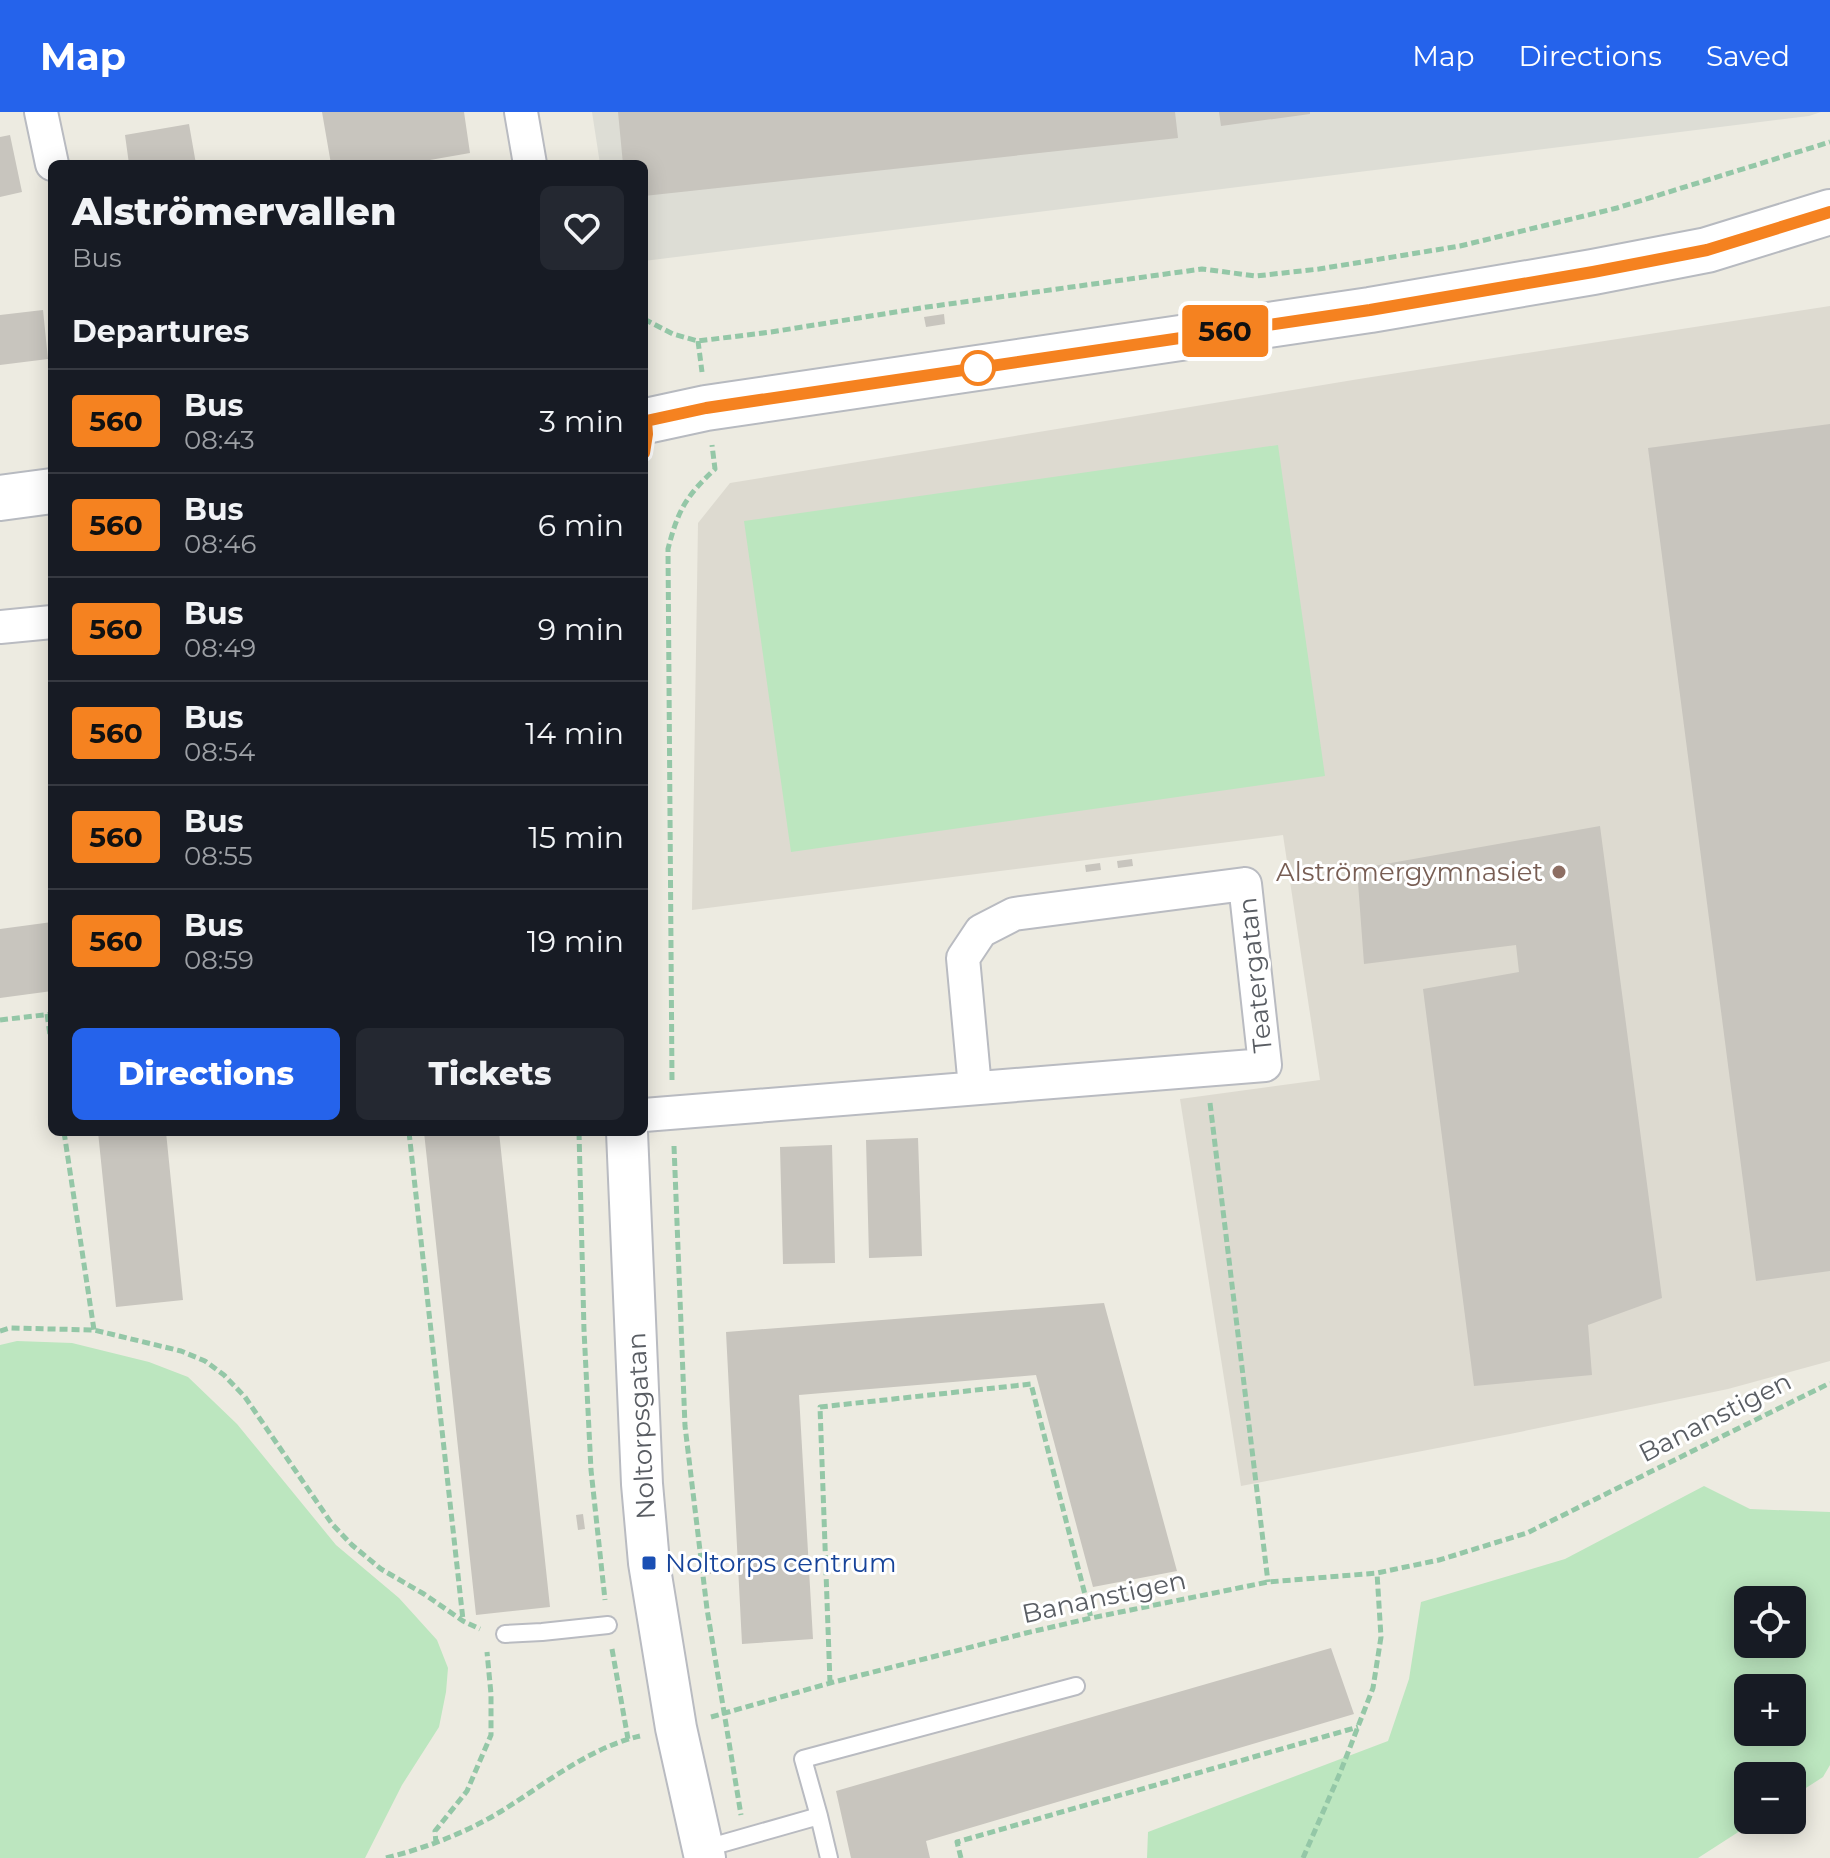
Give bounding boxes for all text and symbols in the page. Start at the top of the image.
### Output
text: Map [40,33,126,80]
text: Map [1412,39,1474,73]
text: Directions [1518,39,1662,73]
text: Saved [1706,39,1790,73]
button: heart [540,186,624,270]
text: Alströmervallen [72,188,396,235]
text: Bus [72,242,122,274]
line badge: 560 [1179,305,1271,357]
text: Departures [72,313,249,350]
text: 560 [1198,314,1252,348]
unlabelled marker [961,351,995,385]
text: Bus [184,387,244,424]
text: 3 min [539,403,624,440]
text: 560 [89,404,143,438]
text: 08:43 [184,424,255,456]
text: Bus [184,491,244,528]
text: 6 min [538,507,624,544]
text: 560 [89,508,143,542]
text: 08:46 [184,528,256,560]
text: Bus [184,595,244,632]
text: 9 min [538,611,624,648]
text: 560 [89,612,143,646]
text: 08:49 [184,632,256,664]
text: Bus [184,699,244,736]
text: 14 min [525,715,624,752]
text: 560 [89,716,143,750]
text: 08:54 [184,736,255,768]
text: Bus [184,803,244,840]
text: 15 min [528,819,624,856]
text: 560 [89,820,143,854]
text: 08:55 [184,840,253,872]
place label: Alströmergymnasiet [1276,856,1543,888]
marker: Alströmergymnasiet [1550,863,1568,881]
street label: Teatergatan [1231,896,1279,1054]
text: Bus [184,907,244,944]
text: 19 min [527,923,624,960]
text: 560 [89,924,143,958]
text: 08:59 [184,944,254,976]
button: Directions [72,1028,340,1120]
button: Tickets [356,1028,624,1120]
street label: Noltorpsgatan [620,1332,662,1520]
street label: Bananstigen [1633,1365,1797,1469]
place label: Noltorps centrum [665,1547,897,1579]
marker: Noltorps centrum [640,1554,658,1572]
street label: Bananstigen [1019,1564,1189,1630]
map controls [1734,1586,1806,1834]
button: locate [1734,1586,1806,1658]
button: + [1734,1674,1806,1746]
button: − [1734,1762,1806,1834]

